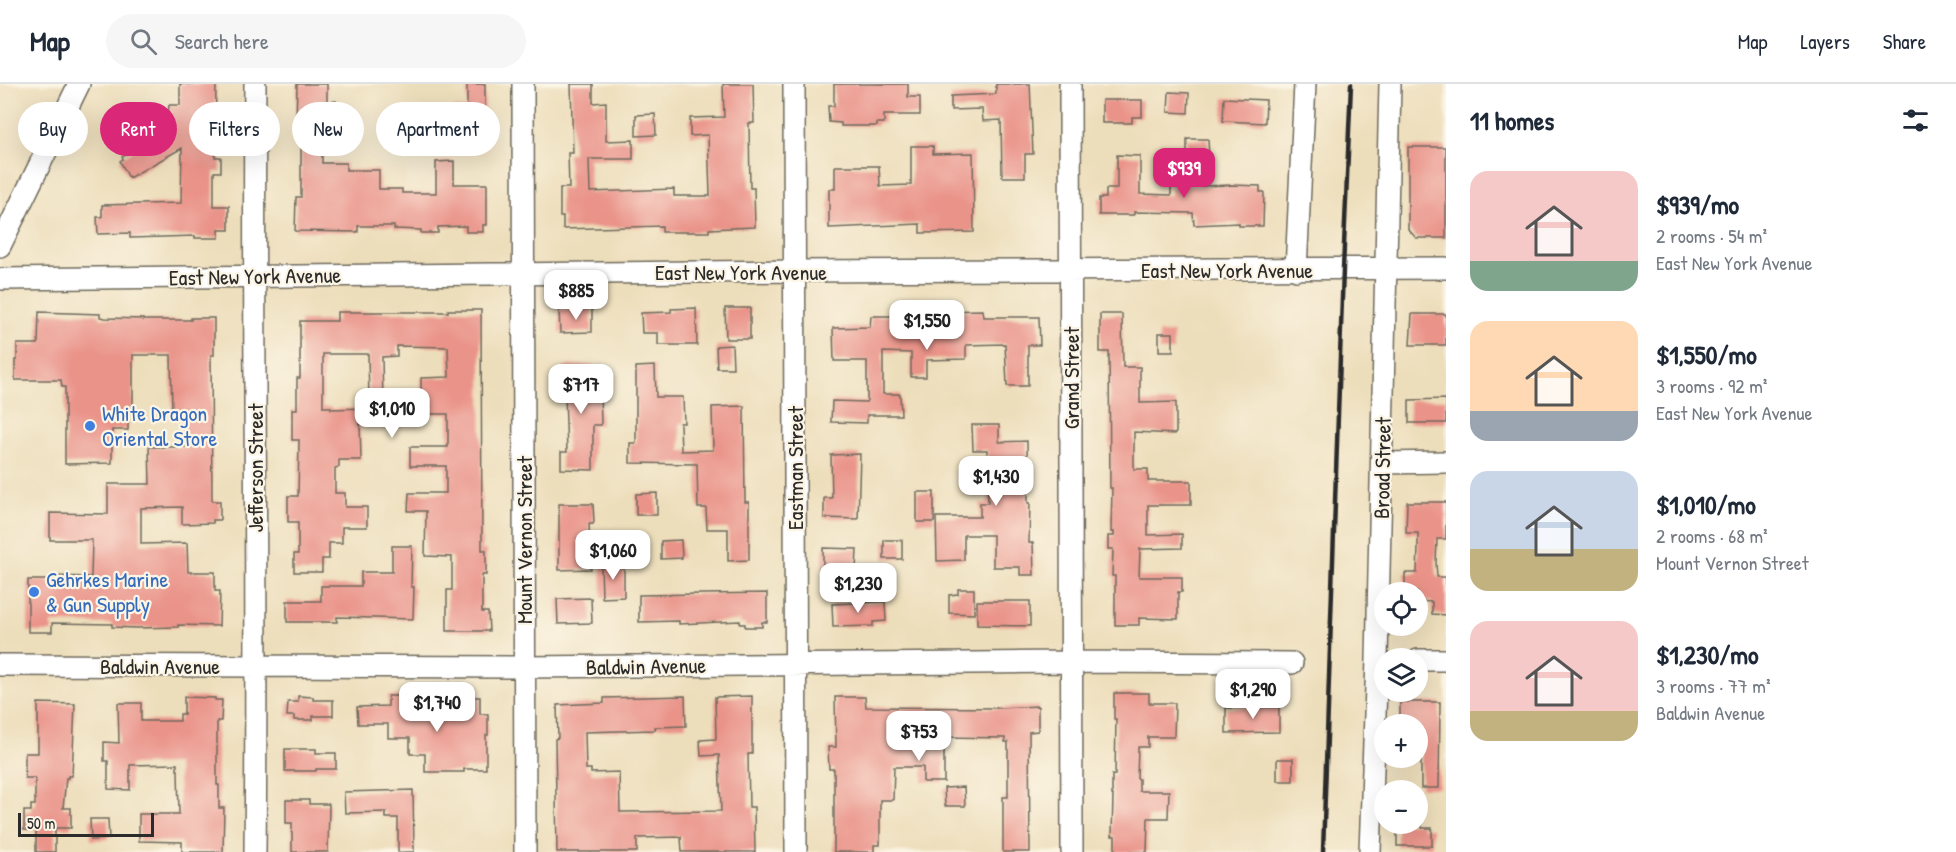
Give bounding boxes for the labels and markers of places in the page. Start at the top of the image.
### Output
pin: $939 [1148,148,1220,199]
pin: $885 [540,270,612,321]
pin: $1,550 [878,300,976,351]
pin: $717 [545,364,617,415]
pin: $1,010 [343,388,441,439]
place label: White Dragon Oriental Store [102,398,217,453]
marker: White Dragon Oriental Store [83,419,97,433]
pin: $1,430 [947,456,1045,507]
pin: $1,060 [564,530,662,581]
pin: $1,230 [809,563,907,614]
place label: Gehrkes Marine & Gun Supply [46,564,168,619]
marker: Gehrkes Marine & Gun Supply [27,585,41,599]
pin: $1,290 [1204,669,1302,720]
pin: $1,740 [388,682,486,733]
pin: $753 [883,711,955,762]

